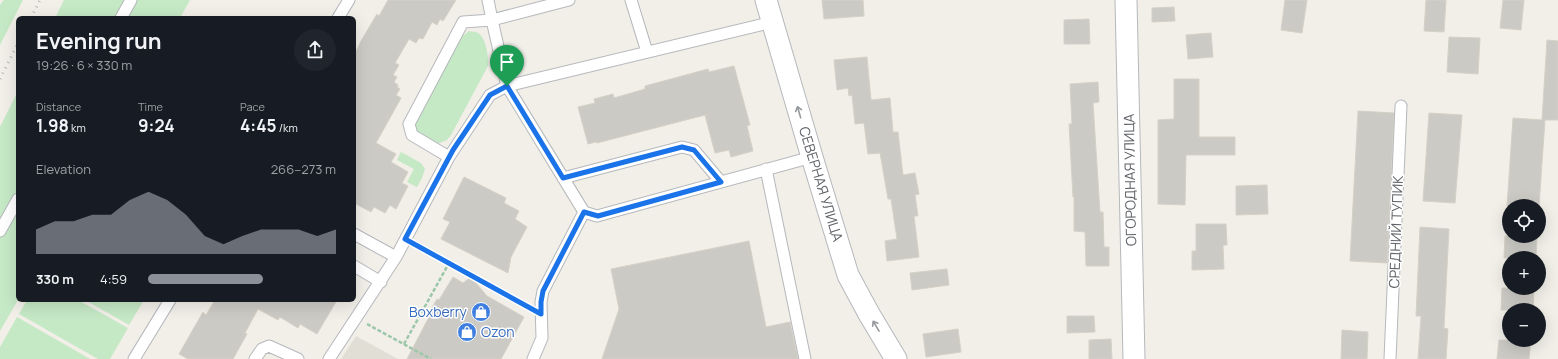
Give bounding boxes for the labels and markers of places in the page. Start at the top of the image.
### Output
pin [490,45,524,86]
shop icon: Boxberry [470,301,492,323]
place label: Boxberry [409,302,468,321]
shop icon: Ozon [456,321,478,343]
place label: Ozon [481,322,515,341]

